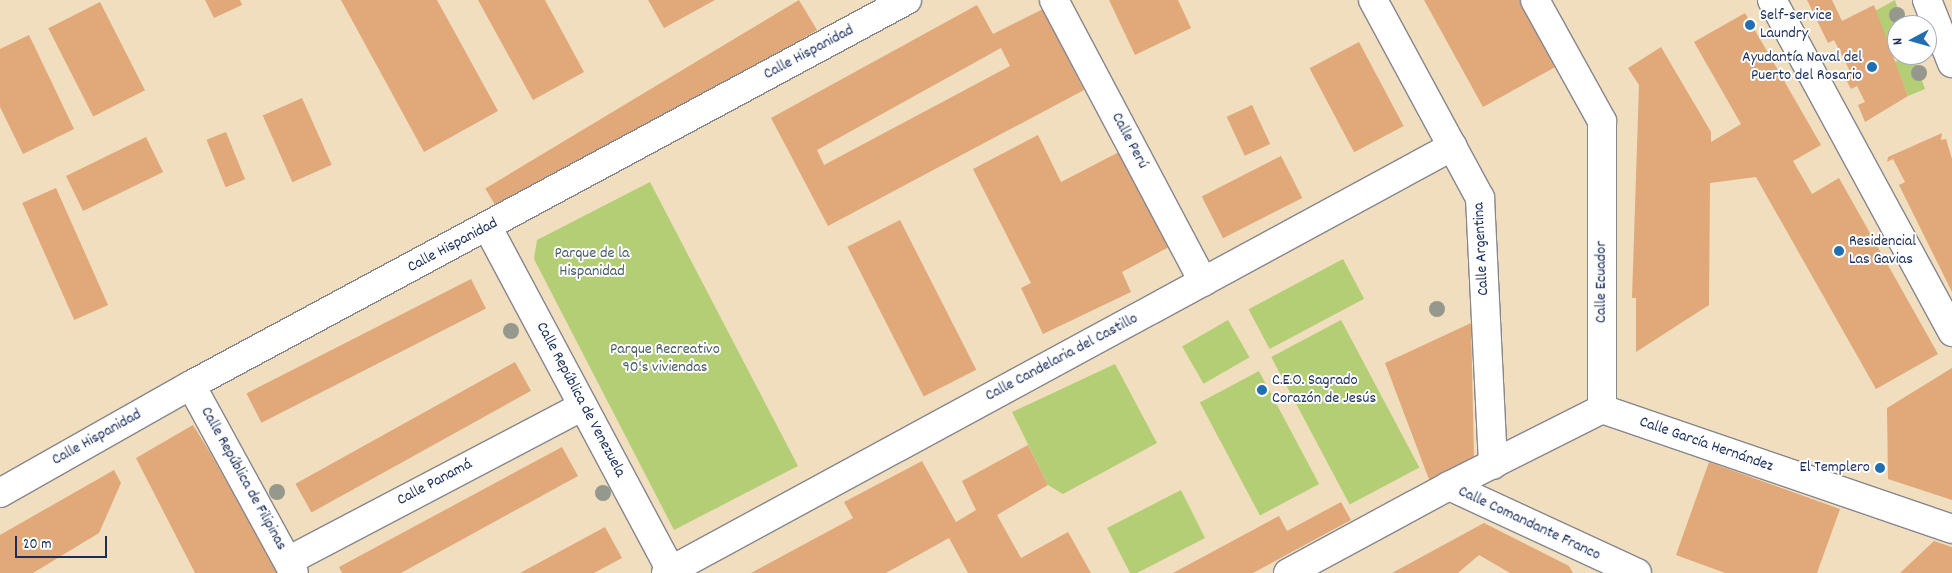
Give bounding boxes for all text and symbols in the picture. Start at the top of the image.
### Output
place label: Self-service Laundry [1760,6,1832,44]
north arrow [1887,15,1937,65]
marker: Self-service Laundry [1744,19,1756,31]
street label: Calle Hispanidad [761,21,857,85]
text: N [1888,37,1908,46]
place label: Ayudantía Naval del Puerto del Rosario [1742,48,1862,86]
marker: Ayudantía Naval del Puerto del Rosario [1866,61,1878,73]
street label: Calle Perú [1106,110,1152,172]
street label: Calle Argentina [1470,202,1494,296]
street label: Calle Hispanidad [405,214,501,278]
place label: Residencial Las Gavias [1849,232,1916,270]
street label: Calle Ecuador [1592,241,1612,323]
park label: Parque de la Hispanidad [555,244,629,282]
marker: Residencial Las Gavias [1833,245,1845,257]
street label: Calle Candelaria del Castillo [982,310,1142,406]
street label: Calle República de Venezuela [531,319,629,481]
park label: Parque Recreativo 90's viviendas [610,340,720,378]
place label: C.E.O. Sagrado Corazón de Jesús [1272,371,1376,409]
marker: C.E.O. Sagrado Corazón de Jesús [1256,384,1268,396]
street label: Calle República de Filipinas [196,404,290,554]
street label: Calle Hispanidad [49,406,145,470]
street label: Calle García Hernández [1637,413,1775,477]
street label: Calle Panamá [394,455,476,511]
place label: El Templero [1800,458,1870,478]
marker: El Templero [1874,462,1886,474]
street label: Calle Comandante Franco [1455,483,1603,565]
scale bar [18,526,110,558]
text: 20 m [23,534,51,556]

